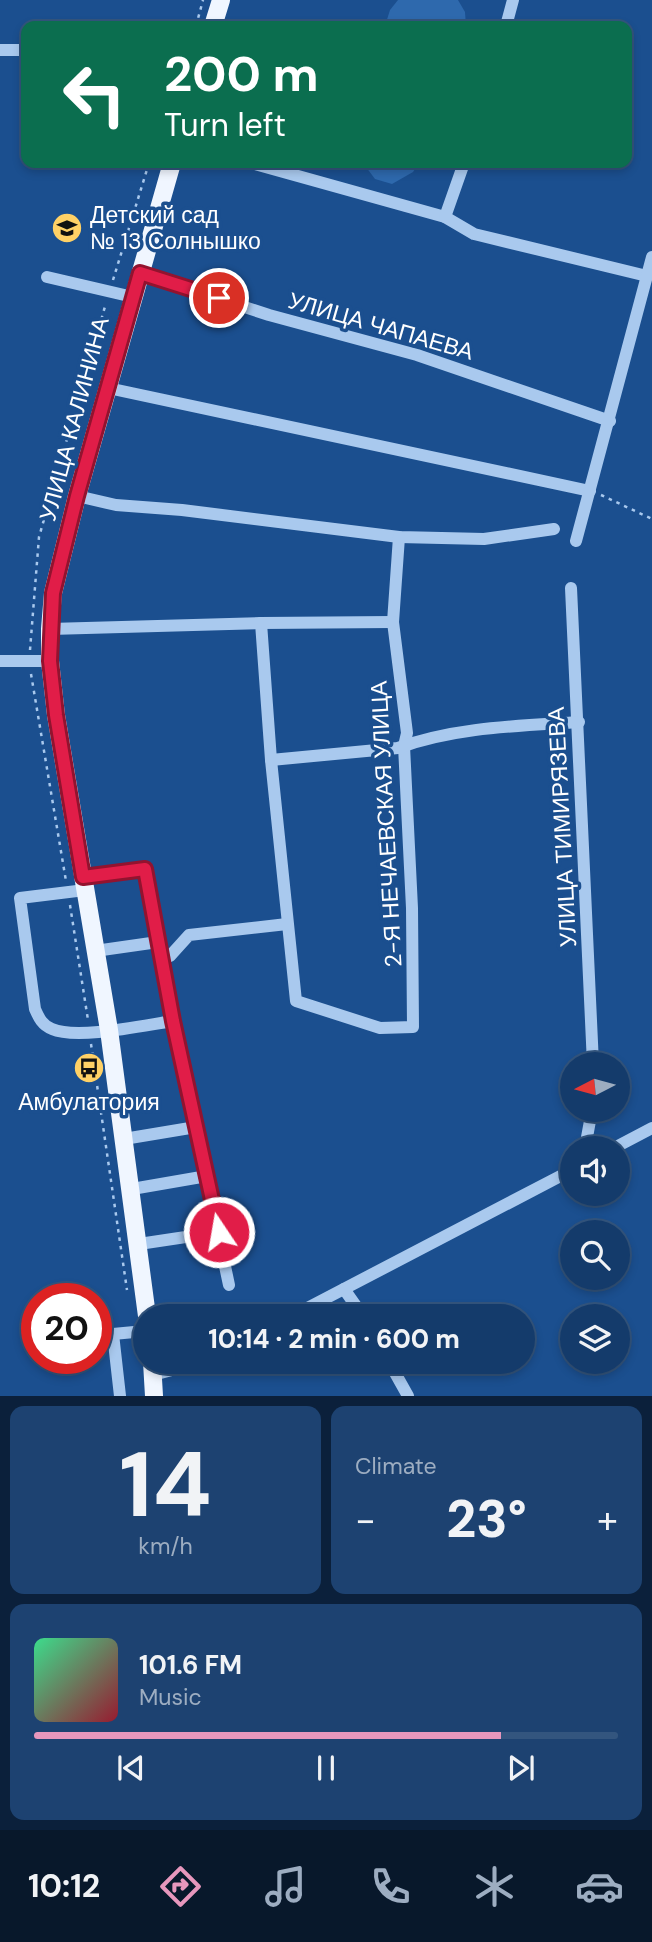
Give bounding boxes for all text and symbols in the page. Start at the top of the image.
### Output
text: 200 m [164,42,319,106]
icon: left [49,49,140,140]
text: Turn left [164,104,286,146]
place label: Детский сад № 13 Солнышко [90,200,261,256]
school or university icon: Детский сад № 13 Солнышко [50,211,84,245]
pin [189,268,249,328]
icon: arrive [200,279,238,317]
street label: УЛИЦА ЧАПАЕВА [285,285,478,367]
street label: УЛИЦА КАЛИНИНА [32,313,116,524]
street label: 2-Я НЕЧАЕВСКАЯ УЛИЦА [363,679,408,968]
street label: УЛИЦА ТИМИРЯЗЕВА [541,705,583,948]
bus stop icon: Амбулатория [72,1051,106,1085]
north arrow [560,1052,630,1122]
map controls [560,1052,630,1374]
place label: Амбулатория [18,1087,160,1117]
button: sound [560,1136,630,1206]
position arrow [182,1195,256,1269]
button: search [560,1220,630,1290]
speed limit sign: 20 [21,1283,112,1374]
button: layers [560,1304,630,1374]
text: 10:14 · 2 min · 600 m [208,1322,460,1356]
text: 14 [119,1426,212,1544]
text: Climate [355,1451,437,1481]
text: 23° [446,1485,527,1553]
text: − [355,1495,376,1545]
text: + [597,1495,618,1545]
text: km/h [138,1531,193,1561]
text: 101.6 FM [139,1648,242,1682]
text: Music [139,1682,202,1712]
icon: previous [112,1749,150,1787]
icon: pause [307,1749,345,1787]
icon: next [502,1749,540,1787]
icon: directions [156,1862,205,1911]
icon: music [261,1862,310,1911]
icon: phone [366,1862,415,1911]
icon: climate [470,1862,519,1911]
icon: car [575,1862,624,1911]
text: 10:12 [28,1865,100,1907]

